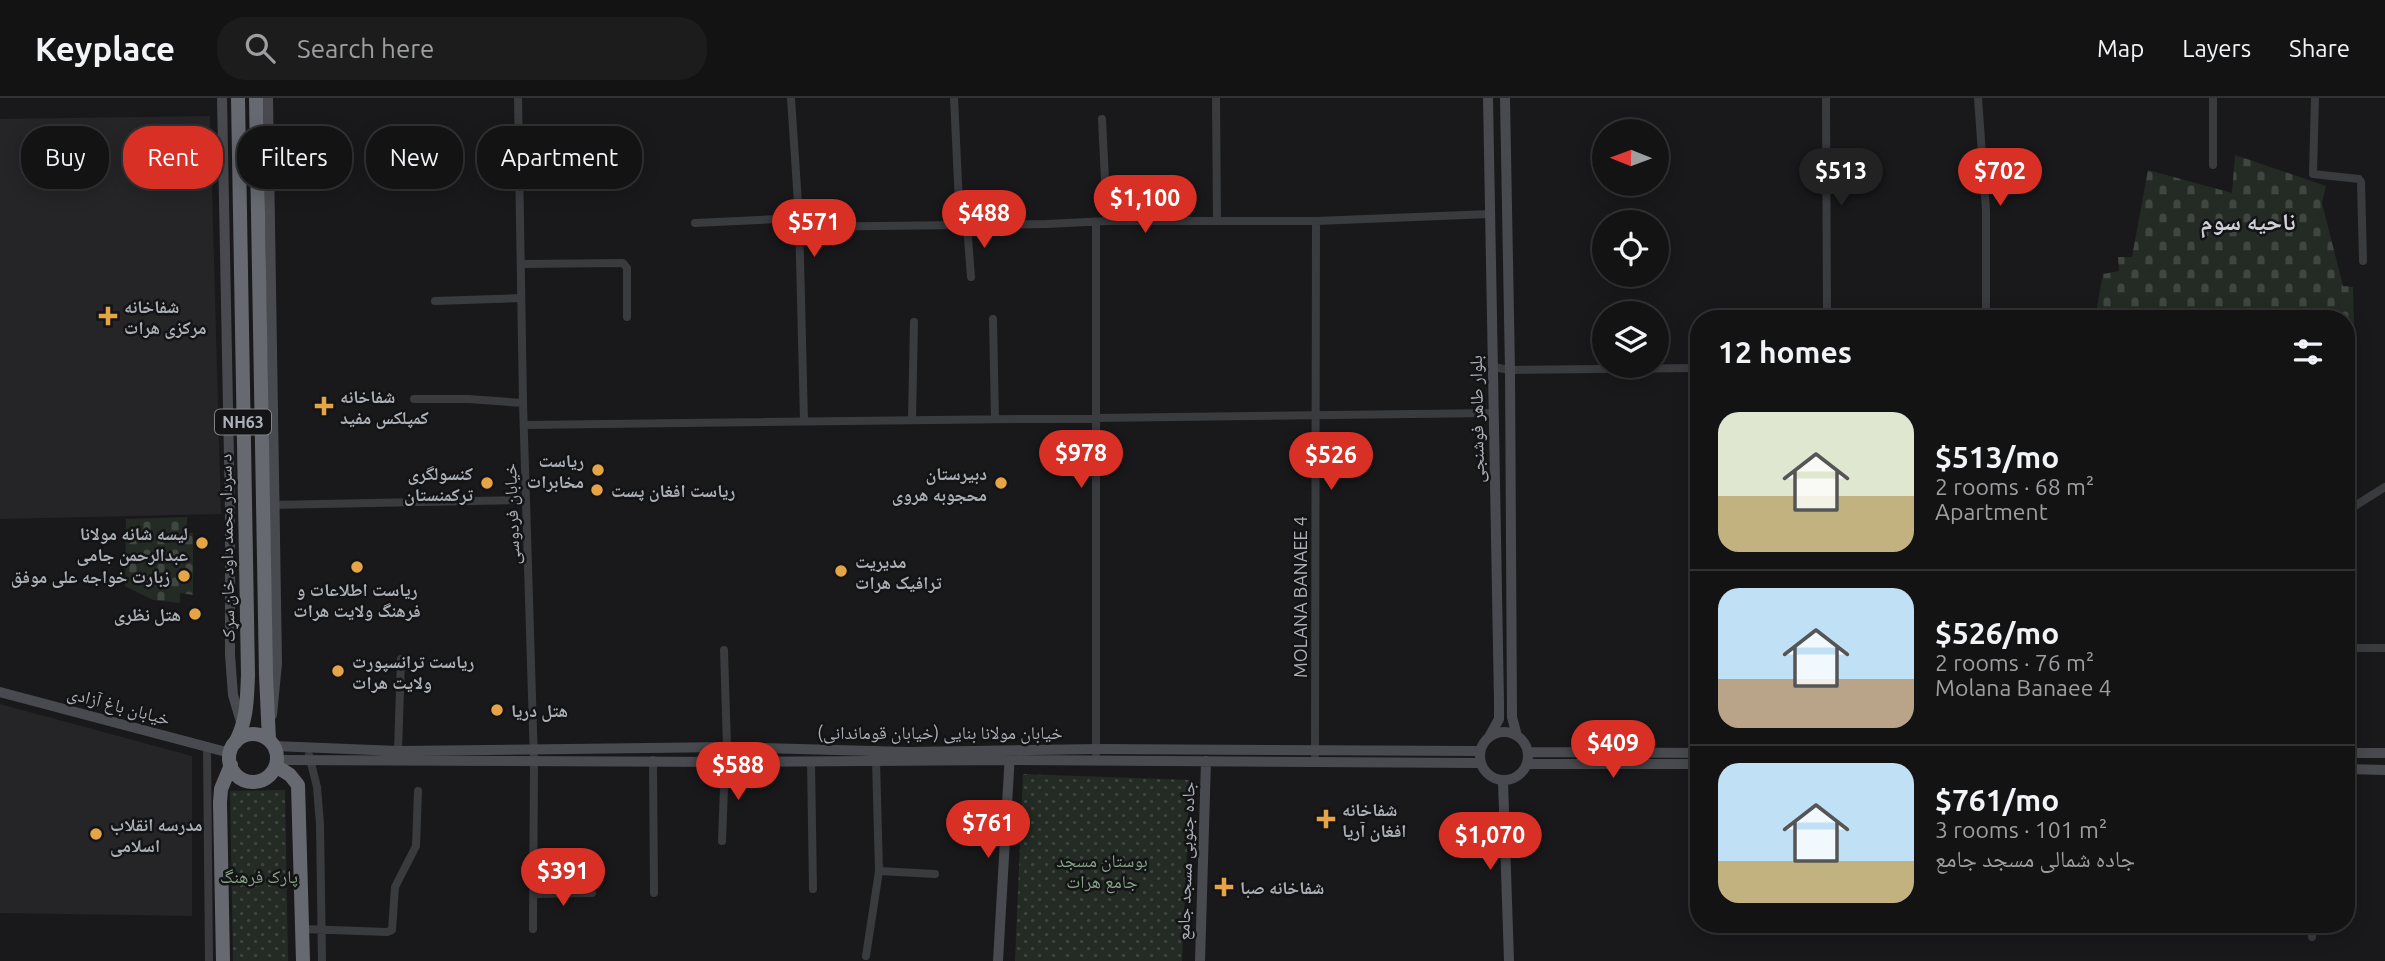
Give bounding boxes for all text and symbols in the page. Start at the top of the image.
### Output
search box [217,17,707,80]
icon: search [241,29,279,67]
text: Keyplace [35,30,175,67]
text: Search here [297,34,434,63]
text: Map [2097,35,2144,62]
text: Layers [2182,35,2251,62]
text: Share [2289,35,2350,62]
north arrow [1592,119,1670,196]
map controls [1592,119,1669,378]
chip: Buy [21,126,109,189]
chip: Rent [123,126,223,189]
chip: Filters [237,126,352,189]
chip: New [366,126,463,189]
chip: Apartment [477,126,642,189]
pin: $513 [1800,148,1882,208]
pin: $702 [1959,148,2041,208]
text: $513 [1815,158,1867,183]
text: $702 [1974,158,2026,183]
pin: $1,100 [1088,176,1202,235]
text: $1,100 [1110,185,1180,210]
pin: $488 [943,190,1025,250]
pin: $571 [773,200,855,259]
text: $488 [958,200,1010,225]
district label: ناحیه سوم [2200,208,2296,239]
text: $571 [788,209,840,234]
button: locate [1592,210,1669,287]
place label: شفاخانه مرکزی هرات [124,296,206,339]
button: layers [1592,301,1669,378]
marker: شفاخانه مرکزی هرات [98,306,118,326]
icon: filters [2289,333,2327,371]
text: 12 homes [1718,335,1852,369]
street label: بلوار طاهر فوشنجی [1465,355,1489,483]
place label: شفاخانه کمپلکس مفید [340,386,429,429]
marker: شفاخانه کمپلکس مفید [314,396,334,416]
road number: NH63 [215,410,271,434]
pin: $978 [1040,430,1122,490]
pin: $526 [1290,432,1372,492]
text: $978 [1055,440,1107,465]
icon: home [1774,440,1858,524]
text: $513/mo [1935,440,2059,474]
text: $526 [1305,442,1357,467]
place label: ریاست مخابرات [527,450,584,493]
street label: د سردار محمد داود خان سړک [214,454,240,642]
marker: ریاست مخابرات [590,462,606,478]
place label: کنسولگری ترکمنستان [404,463,473,506]
street label: خیابان فردوسی [499,463,525,565]
place label: دبیرستان محجوبه هروی [892,463,987,506]
text: 2 rooms · 68 m² [1935,474,2094,499]
marker: کنسولگری ترکمنستان [479,475,495,491]
marker: دبیرستان محجوبه هروی [993,475,1009,491]
place label: ریاست افغان پست [611,480,736,502]
marker: ریاست افغان پست [589,482,605,498]
text: Apartment [1935,499,2048,524]
street label: MOLANA BANAEE 4 [1290,516,1310,678]
place label: لیسه شانه مولانا عبدالرحمن جامی [77,523,188,566]
marker: لیسه شانه مولانا عبدالرحمن جامی [194,535,210,551]
place label: مدیریت ترافیک هرات [855,551,942,593]
marker: ریاست اطلاعات و فرهنگ ولایت هرات [349,559,365,575]
marker: مدیریت ترافیک هرات [833,563,849,579]
place label: زبارت خواجه علی موفق [11,566,170,588]
marker: زبارت خواجه علی موفق [176,568,192,584]
place label: ریاست اطلاعات و فرهنگ ولایت هرات [293,579,421,621]
place label: هتل نظری [114,604,181,626]
marker: هتل نظری [187,606,203,622]
icon: home [1774,616,1858,700]
text: $526/mo [1935,616,2059,650]
text: 2 rooms · 76 m² [1935,650,2094,675]
place label: ریاست ترانسپورت ولایت هرات [352,651,474,693]
marker: ریاست ترانسپورت ولایت هرات [330,663,346,679]
text: Molana Banaee 4 [1935,675,2112,700]
street label: خیابان باغ آزادی [65,682,172,730]
place label: هتل دریا [511,700,568,722]
marker: هتل دریا [489,702,505,718]
pin: $409 [1572,720,1654,780]
street label: خیابان مولانا بنایی (خیابان قوماندانی) [817,722,1063,744]
text: $409 [1587,730,1639,755]
pin: $588 [697,742,779,802]
text: $588 [712,752,764,777]
street label: جاده جنوبی مسجد جامع [1172,781,1201,941]
text: $761/mo [1935,783,2059,817]
icon: home [1774,791,1858,875]
place label: شفاخانه افغان آریا [1342,799,1406,842]
pin: $761 [947,800,1029,860]
marker: شفاخانه افغان آریا [1316,809,1336,829]
text: $761 [962,810,1014,835]
pin: $1,070 [1433,812,1547,872]
place label: مدرسه انقلاب اسلامی [110,814,203,857]
text: 3 rooms · 101 m² [1935,817,2107,842]
text: $1,070 [1455,822,1525,847]
marker: مدرسه انقلاب اسلامی [88,826,104,842]
text: جاده شمالی مسجد جامع [1935,846,2135,871]
pin: $391 [522,848,604,908]
park label: بوستان مسجد جامع هرات [1056,850,1148,894]
text: $391 [537,858,589,883]
park label: پارک فرهنگ [220,866,298,888]
marker: شفاخانه صبا [1214,877,1234,897]
place label: شفاخانه صبا [1240,877,1324,899]

